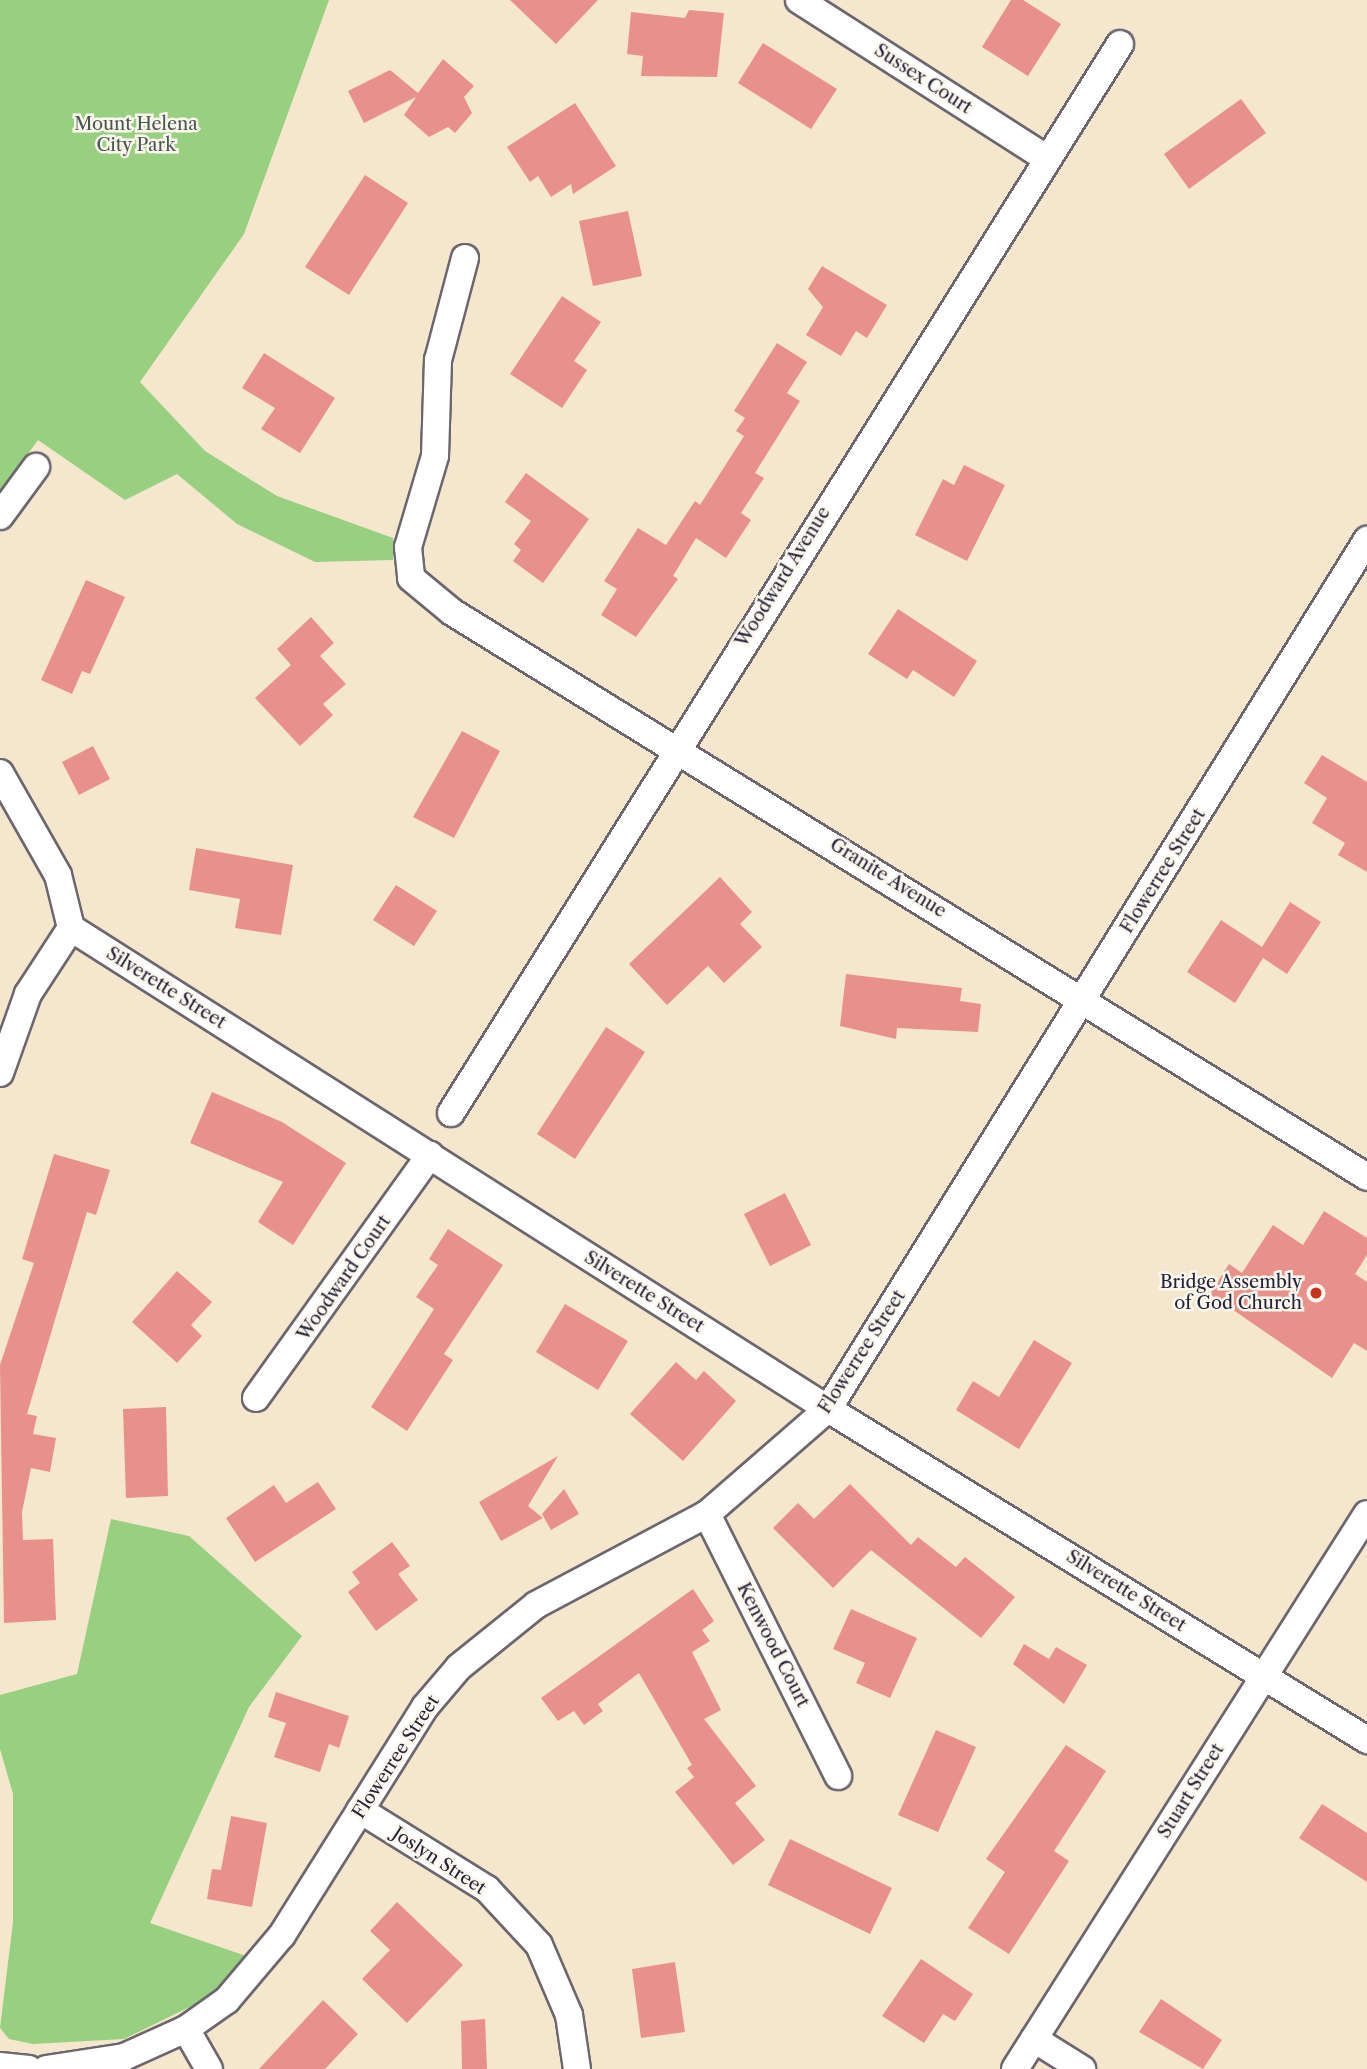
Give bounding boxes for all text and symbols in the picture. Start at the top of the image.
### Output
street label: Sussex Court [870,39,976,119]
park label: Mount Helena City Park [74,114,198,156]
street label: Woodward Avenue [731,503,835,651]
street label: Flowerree Street [1116,805,1210,937]
street label: Granite Avenue [826,833,950,923]
street label: Silverette Street [102,943,230,1033]
street label: Woodward Court [293,1211,395,1345]
street label: Silverette Street [580,1247,708,1337]
place label: Bridge Assembly of God Church [1159,1272,1302,1314]
marker: Bridge Assembly of God Church [1308,1285,1324,1301]
street label: Flowerree Street [814,1286,910,1418]
street label: Silverette Street [1062,1546,1190,1636]
street label: Kenwood Court [732,1579,814,1711]
street label: Flowerree Street [348,1691,444,1823]
street label: Stuart Street [1153,1740,1229,1842]
street label: Joslyn Street [388,1823,490,1899]

